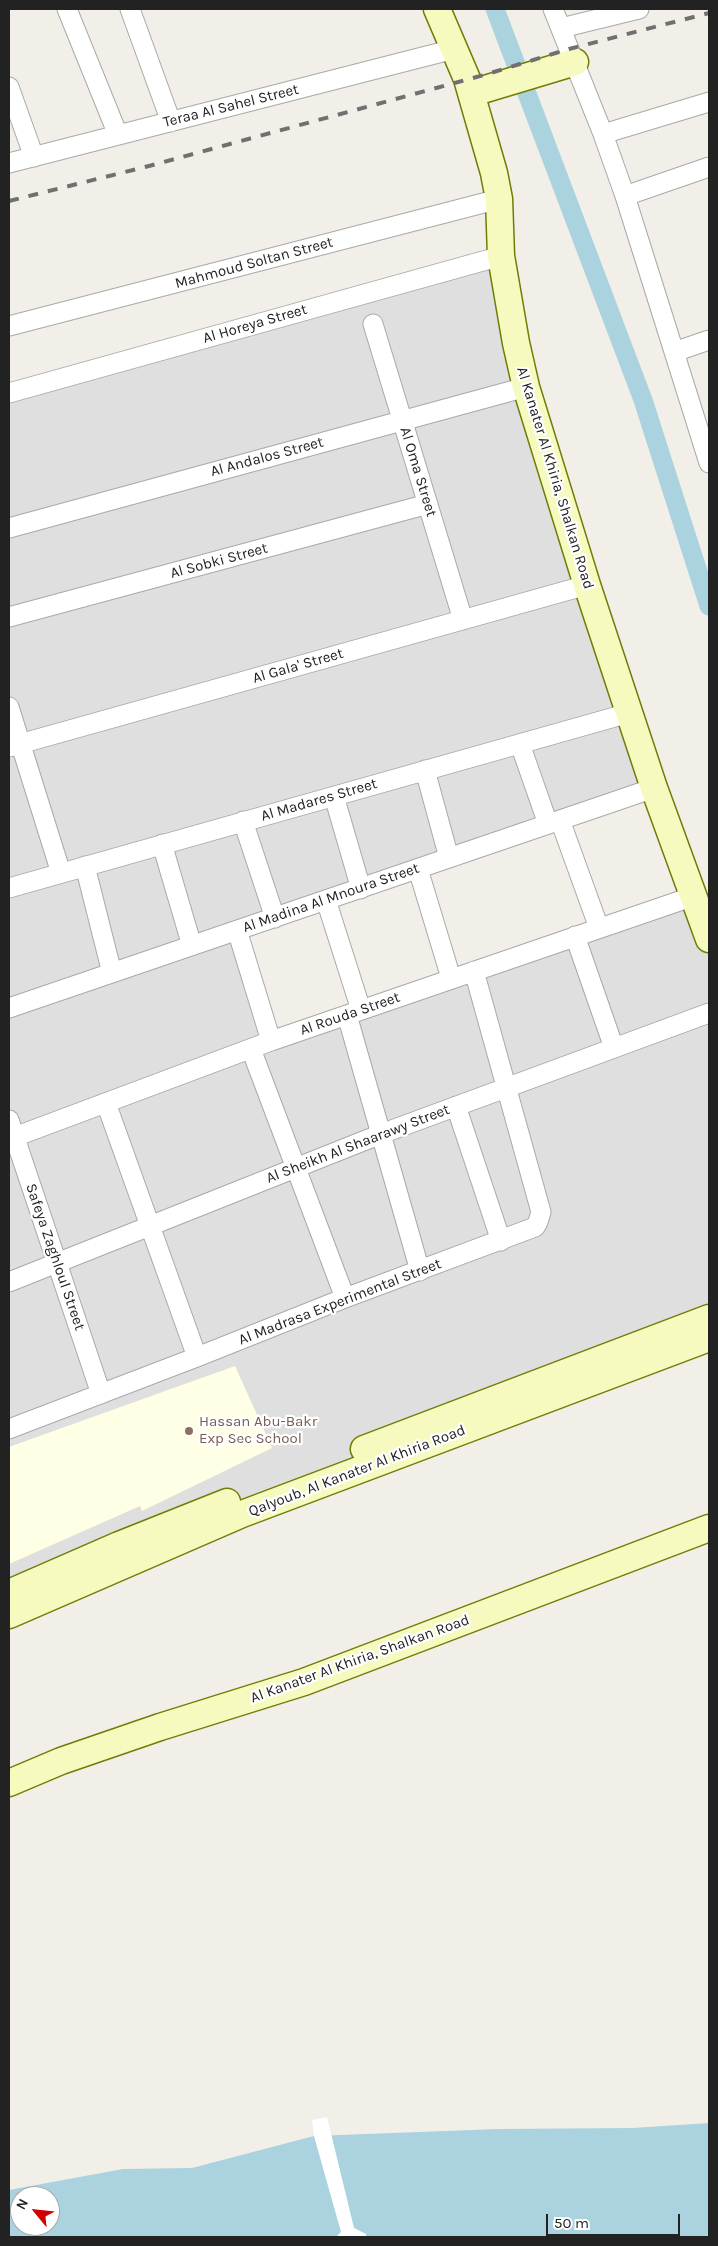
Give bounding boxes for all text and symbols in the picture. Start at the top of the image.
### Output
street label: Teraa Al Sahel Street [161,80,301,132]
street label: Mahmoud Soltan Street [173,233,335,293]
street label: Al Horeya Street [201,301,309,347]
street label: Al Kanater Al Khiria, Shalkan Road [513,365,597,591]
street label: Al Oma Street [396,425,440,519]
street label: Al Andalos Street [209,433,325,481]
street label: Al Sobki Street [168,539,270,583]
street label: Al Gala' Street [251,644,345,688]
street label: Al Madares Street [259,775,379,825]
street label: Al Madina Al Mnoura Street [240,859,422,937]
street label: Al Rouda Street [298,988,402,1040]
street label: Al Sheikh Al Shaarawy Street [264,1101,452,1187]
street label: Safeya Zaghloul Street [21,1181,89,1333]
street label: Al Madrasa Experimental Street [236,1255,444,1349]
place label: Hassan Abu-Bakr Exp Sec School [199,1413,317,1448]
street label: Qalyoub, Al Kanater Al Khiria Road [246,1421,468,1521]
marker: Hassan Abu-Bakr Exp Sec School [183,1425,195,1437]
street label: Al Kanater Al Khiria, Shalkan Road [248,1611,472,1707]
north arrow [10,2186,60,2236]
text: N [12,2196,32,2213]
scale bar [548,2204,682,2236]
text: 50 m [554,2214,589,2232]

